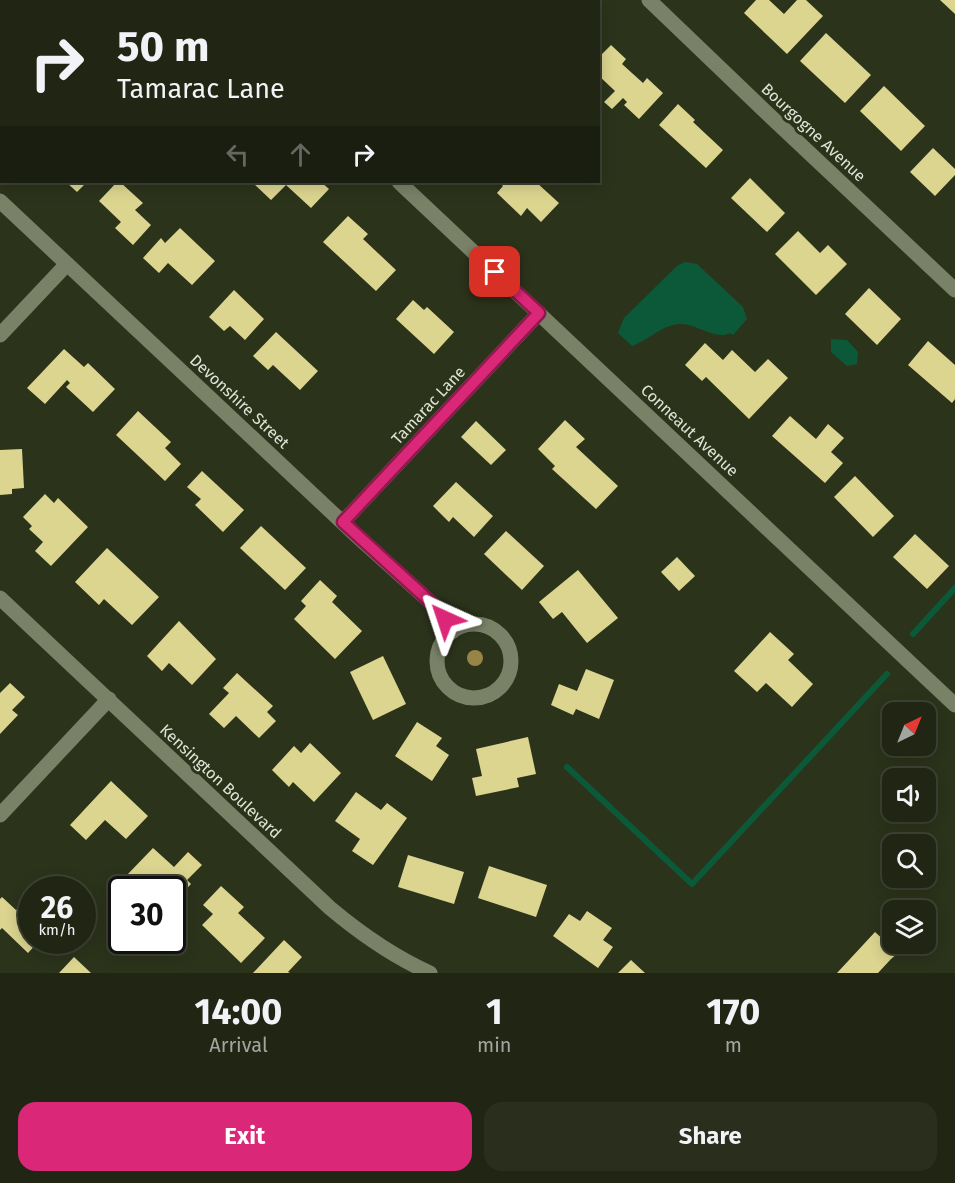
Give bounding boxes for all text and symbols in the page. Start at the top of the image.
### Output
text: 50 m [117,22,210,72]
icon: right [18,24,96,102]
text: Tamarac Lane [117,73,285,105]
street label: Bourgogne Avenue [758,79,870,186]
icon: left [221,138,254,171]
icon: ahead [284,138,317,171]
icon: right [347,138,380,171]
pin [469,246,520,297]
icon: arrive [478,255,511,288]
street label: Devonshire Street [186,350,293,452]
street label: Tamarac Lane [388,363,469,448]
street label: Conneaut Avenue [637,380,742,480]
position arrow [413,587,477,651]
north arrow [882,702,936,756]
map controls [882,702,936,954]
street label: Kensington Boulevard [156,720,285,842]
button: sound [882,768,936,822]
button: search [882,834,936,888]
speed limit sign: 30 [108,876,186,954]
text: 26 [41,890,73,926]
button: layers [882,900,936,954]
text: km/h [38,921,76,939]
text: 14:00 [195,990,282,1034]
text: 1 [486,990,503,1034]
text: 170 [706,990,760,1034]
text: Arrival [209,1033,268,1057]
text: min [477,1033,512,1057]
text: m [725,1033,742,1057]
button: Exit [18,1102,472,1171]
button: Share [484,1102,937,1171]

